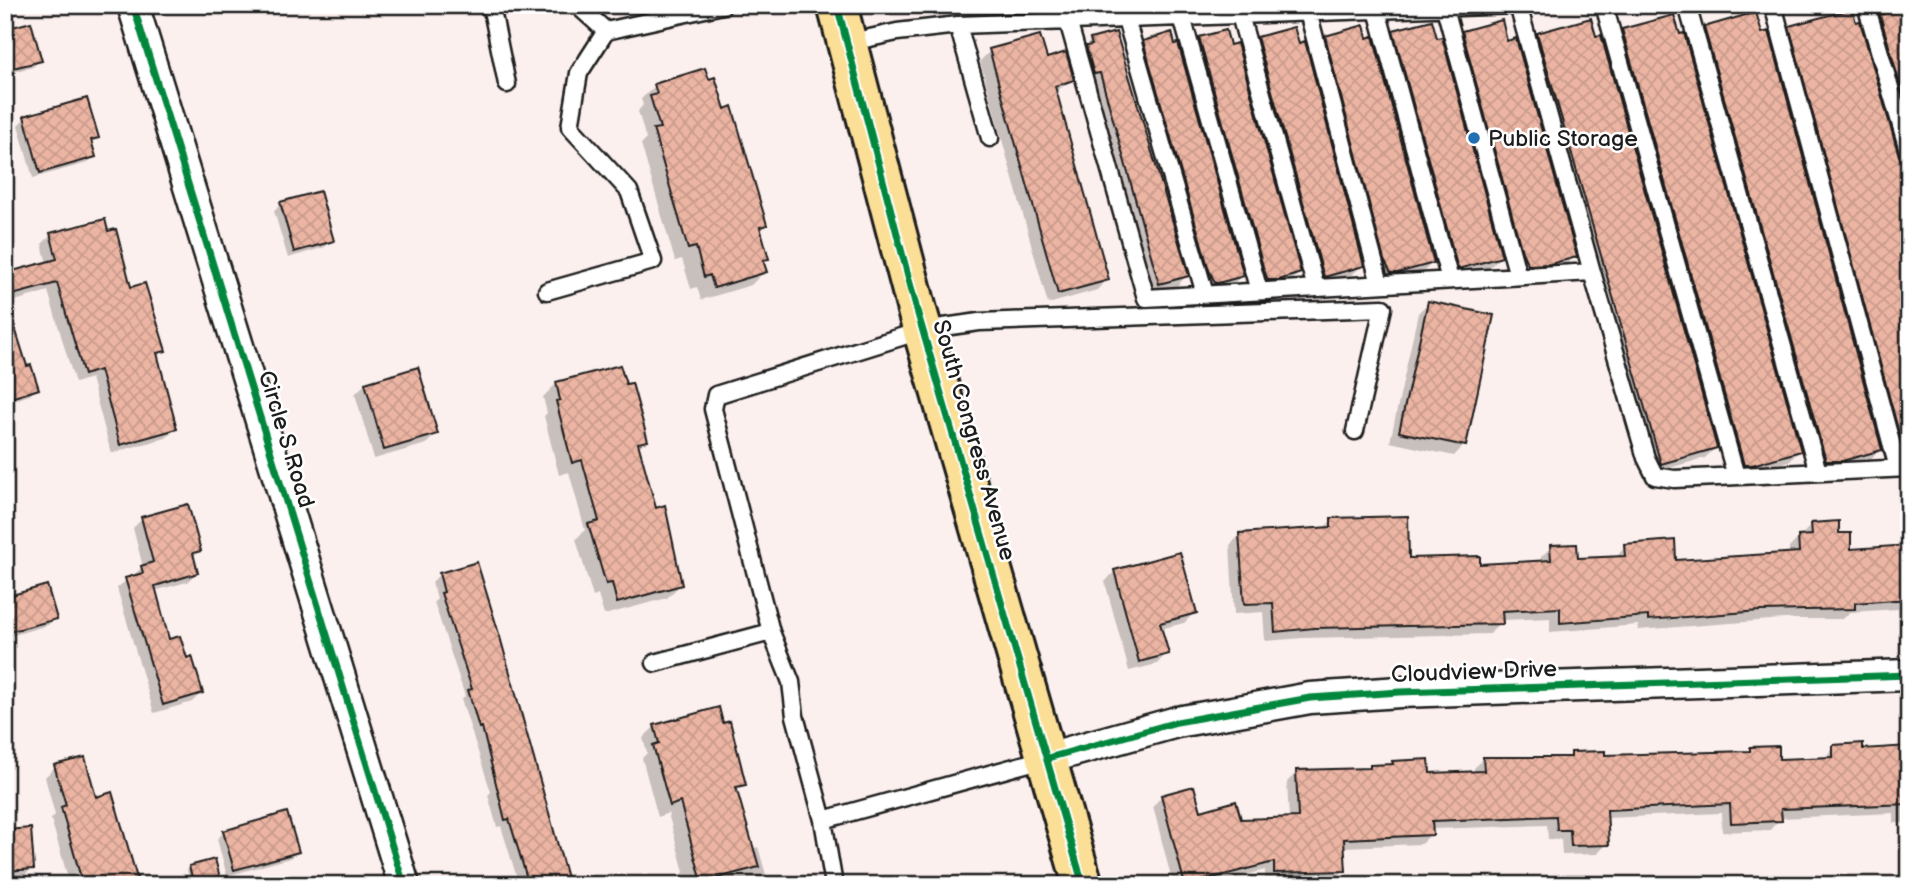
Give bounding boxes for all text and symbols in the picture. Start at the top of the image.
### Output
place label: Public Storage [1488,125,1638,153]
marker: Public Storage [1466,130,1482,146]
street label: South Congress Avenue [926,317,1022,564]
street label: Circle S Road [252,367,320,511]
street label: Cloudview Drive [1391,655,1557,689]

